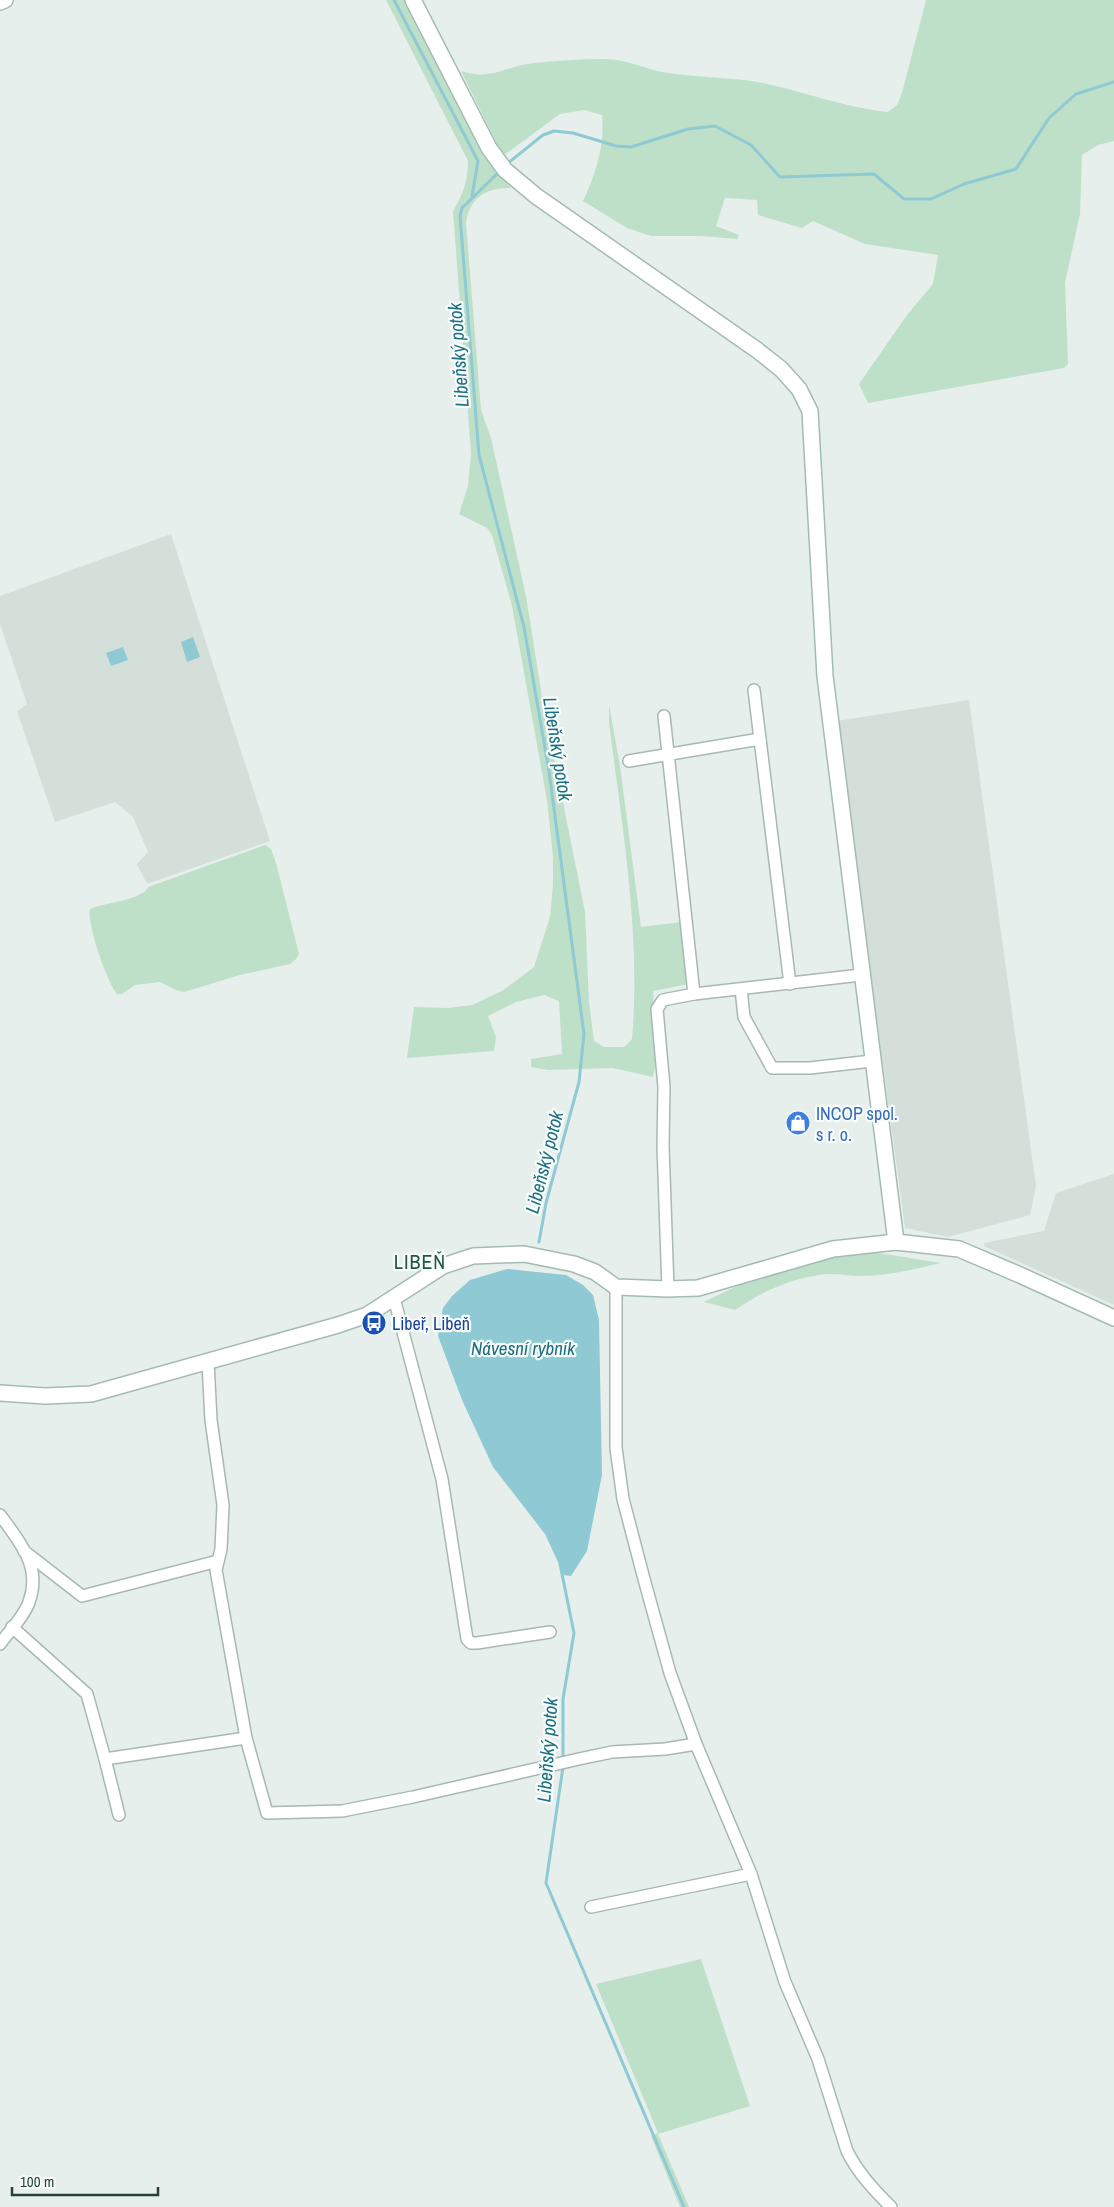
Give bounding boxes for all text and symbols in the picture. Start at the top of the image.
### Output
water label: Libeňský potok [441,301,475,408]
water label: Libeňský potok [537,695,579,804]
place label: INCOP spol. s r. o. [816,1101,898,1147]
water label: Libeňský potok [519,1107,570,1216]
shop icon: INCOP spol. s r. o. [785,1110,811,1136]
district label: LIBEŇ [394,1248,446,1275]
bus stop icon: Libeř, Libeň [361,1310,387,1336]
place label: Libeř, Libeň [392,1311,470,1336]
water label: Návesní rybník [471,1335,576,1361]
water label: Libeňský potok [530,1696,564,1803]
scale bar [12,2164,159,2196]
text: 100 m [20,2171,54,2192]

